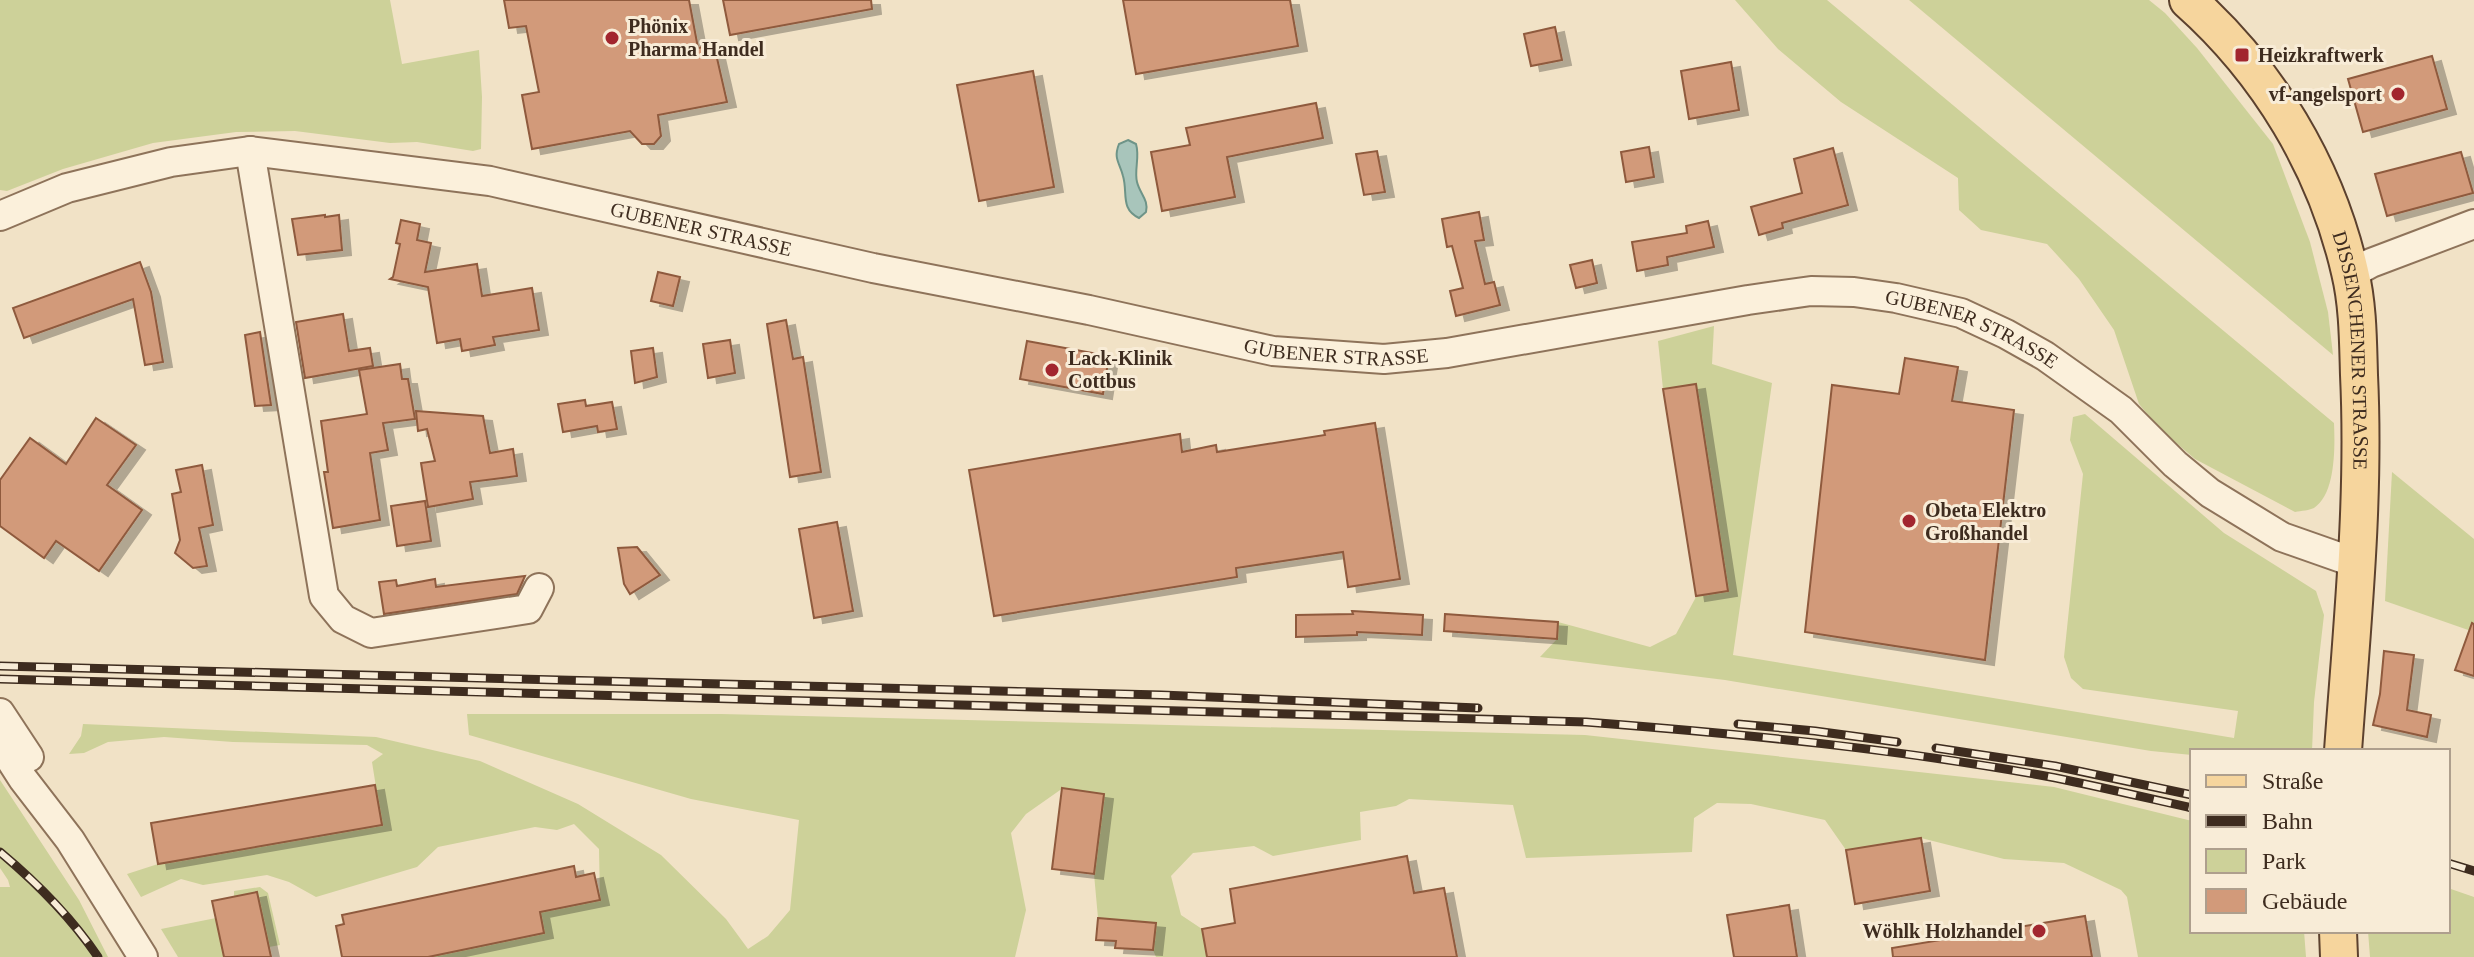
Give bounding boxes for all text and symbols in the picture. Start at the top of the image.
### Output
place label: Phönix Pharma Handel [628,15,765,60]
marker: Phönix Pharma Handel [603,29,621,47]
place label: Heizkraftwerk [2258,44,2384,66]
marker: Heizkraftwerk [2233,46,2251,64]
place label: vf-angelsport [2269,83,2382,106]
marker: vf-angelsport [2389,85,2407,103]
street label: GUBENER STRASSE [608,198,794,260]
street label: DISSENCHENER STRASSE [2328,228,2372,470]
street label: GUBENER STRASSE [1884,286,2062,373]
street label: GUBENER STRASSE [1242,334,1429,370]
place label: Lack-Klinik Cottbus [1068,347,1173,392]
marker: Lack-Klinik Cottbus [1043,361,1061,379]
place label: Obeta Elektro Großhandel [1925,499,2046,544]
marker: Obeta Elektro Großhandel [1900,512,1918,530]
legend [2190,749,2450,933]
text: Straße [2262,768,2323,794]
text: Bahn [2262,808,2313,834]
text: Park [2262,848,2306,874]
text: Gebäude [2262,888,2347,914]
place label: Wöhlk Holzhandel [1862,920,2023,942]
marker: Wöhlk Holzhandel [2030,922,2048,940]

